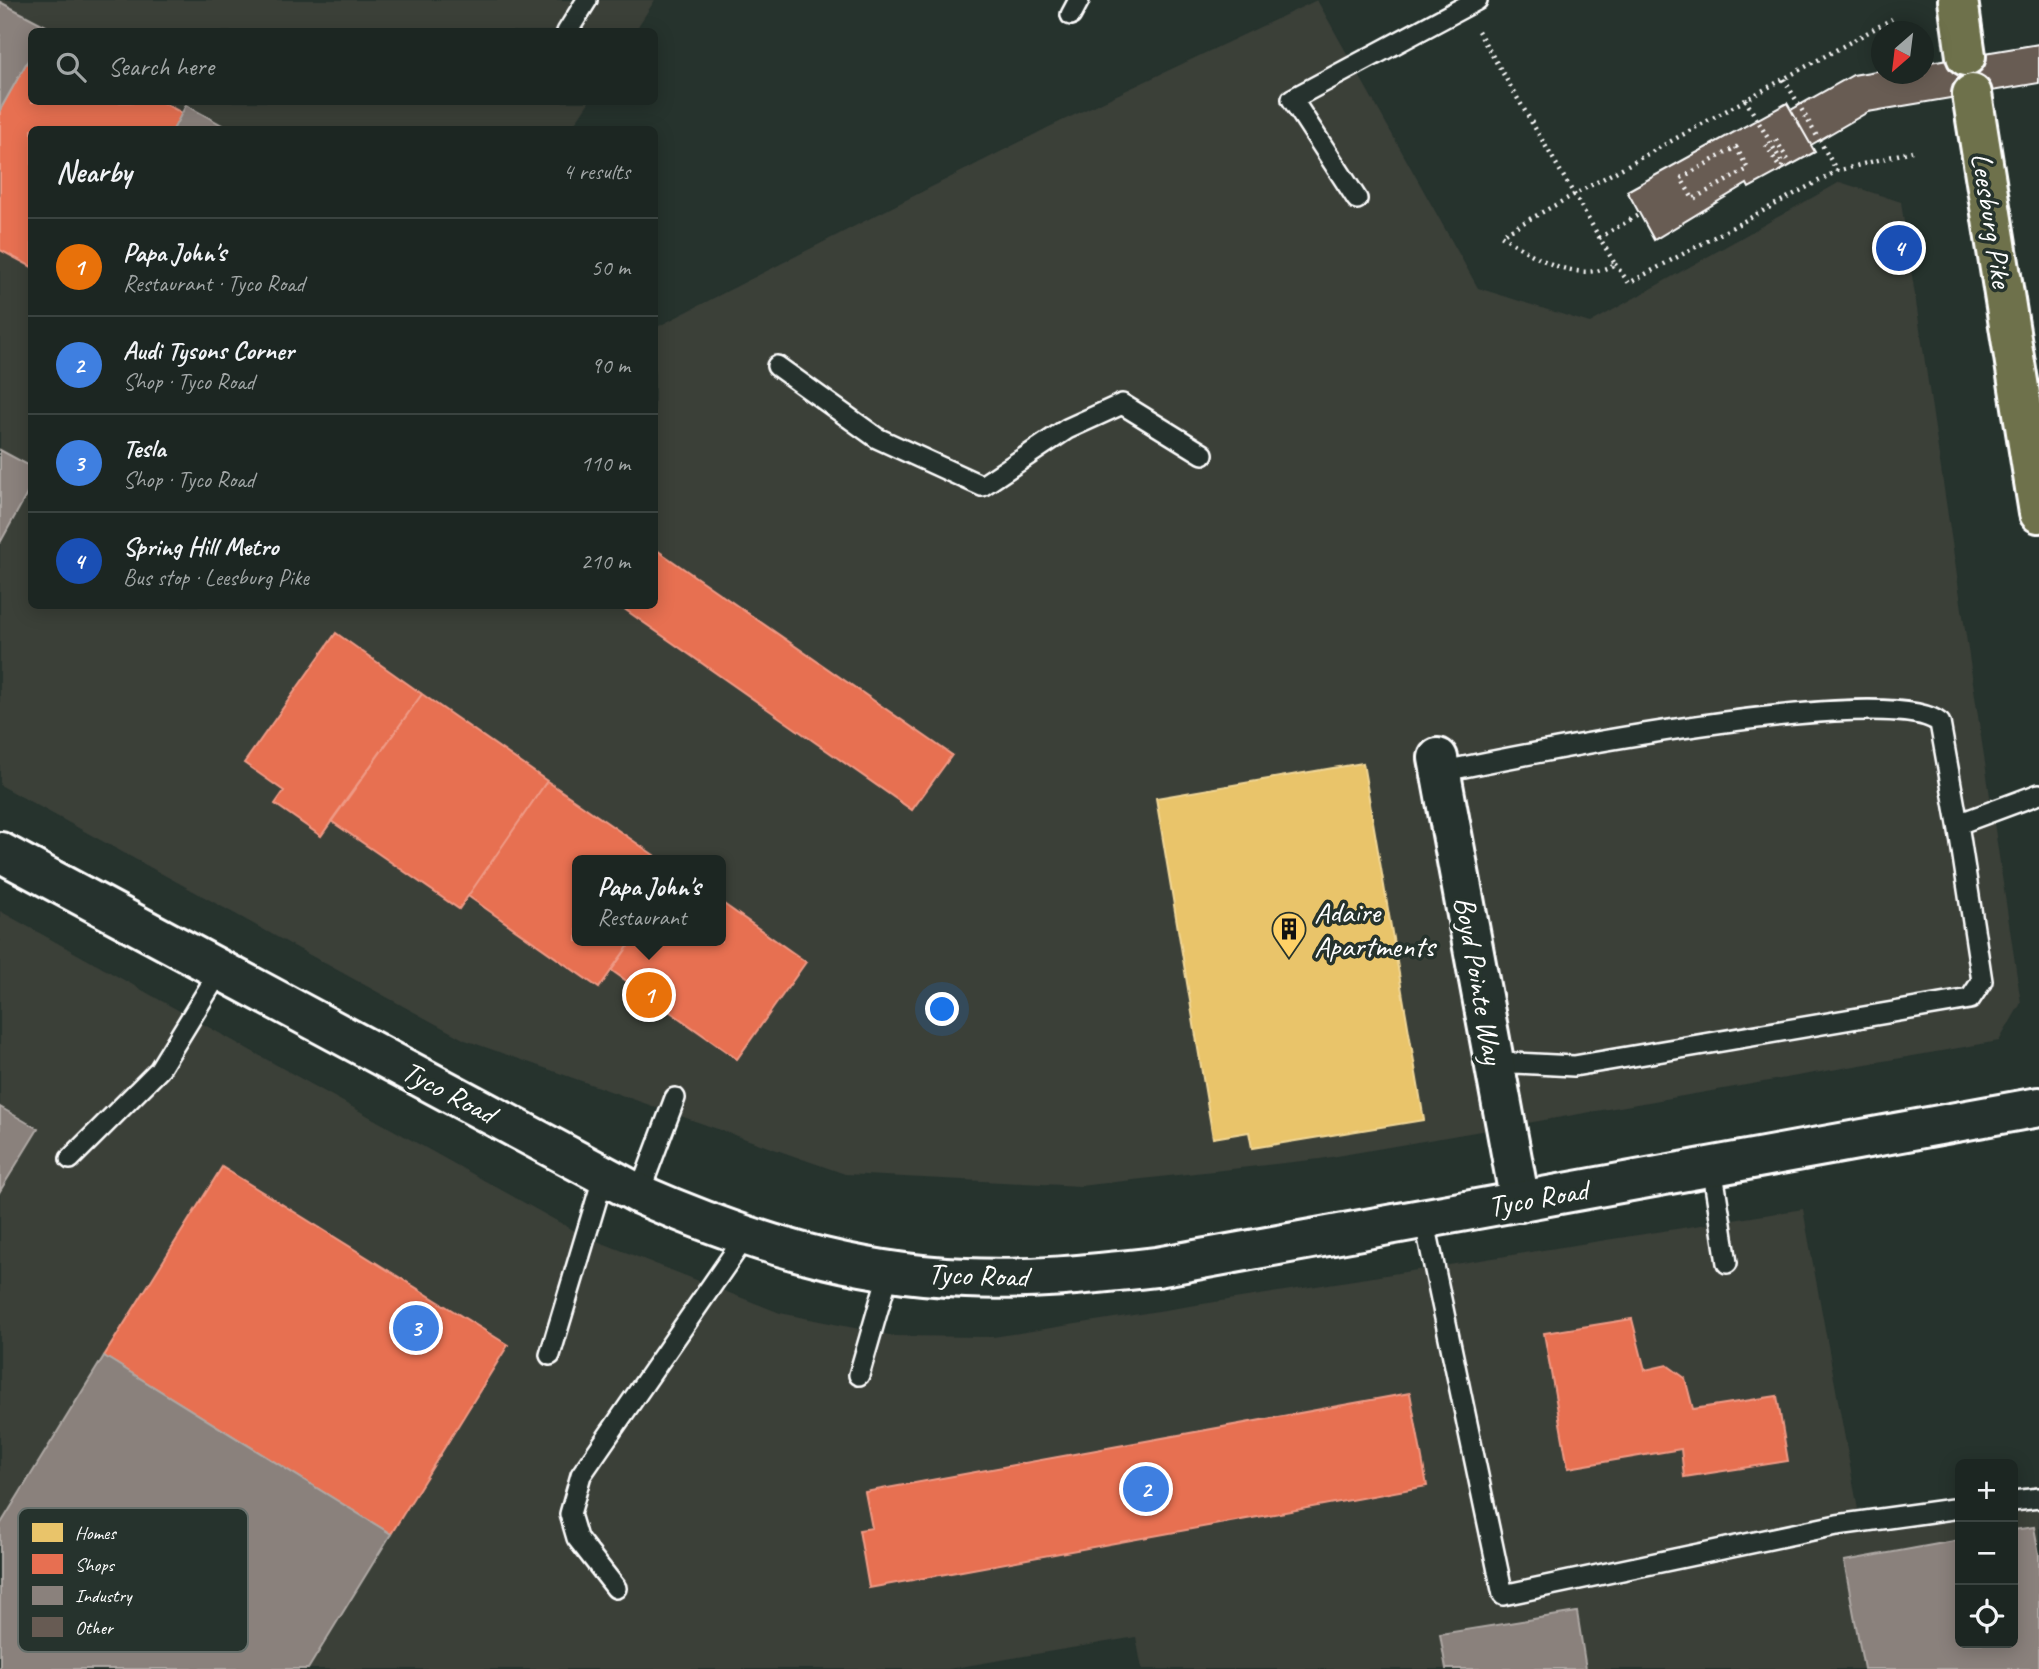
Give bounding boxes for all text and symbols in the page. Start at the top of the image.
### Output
north arrow [1871,21,1934,84]
search box [28,28,658,105]
icon: search [52,48,90,86]
text: Search here [108,50,214,83]
street label: Leesburg Pike [1963,150,2022,292]
text: Nearby [56,153,132,191]
text: 4 results [563,157,630,186]
pin: 4 [1876,222,1922,274]
text: Papa John's [123,236,226,269]
text: 1 [74,253,84,282]
text: 50 m [591,253,630,282]
text: Restaurant · Tyco Road [123,269,305,298]
text: Audi Tysons Corner [123,334,294,367]
text: 2 [74,351,84,380]
text: 90 m [591,351,630,380]
text: Shop · Tyco Road [123,367,255,396]
text: Tesla [123,432,166,465]
text: 3 [74,449,84,478]
text: 110 m [581,449,630,478]
text: Shop · Tyco Road [123,465,255,494]
text: Spring Hill Metro [123,530,278,563]
text: 4 [74,547,84,576]
text: 210 m [581,547,630,576]
text: Bus stop · Leesburg Pike [123,563,309,592]
popup [572,855,726,946]
text: Papa John's [597,870,701,903]
place label: Adaire Apartments [1314,893,1437,965]
street label: Boyd Pointe Way [1446,893,1513,1068]
text: Restaurant [597,903,686,932]
building icon: Adaire Apartments [1270,910,1308,959]
pin: 1 [626,969,672,1021]
your location [925,992,959,1026]
street label: Tyco Road [396,1052,506,1134]
street label: Tyco Road [1485,1170,1595,1225]
street label: Tyco Road [927,1254,1033,1296]
pin: 3 [393,1302,439,1354]
map controls [1955,1459,2018,1648]
button: + [1955,1459,2018,1522]
pin: 2 [1123,1463,1169,1515]
legend [18,1508,248,1652]
text: Homes [75,1521,117,1545]
button: − [1955,1522,2018,1585]
text: Shops [75,1553,115,1577]
text: Industry [75,1584,133,1608]
button: locate [1955,1585,2018,1648]
text: Other [75,1616,115,1640]

